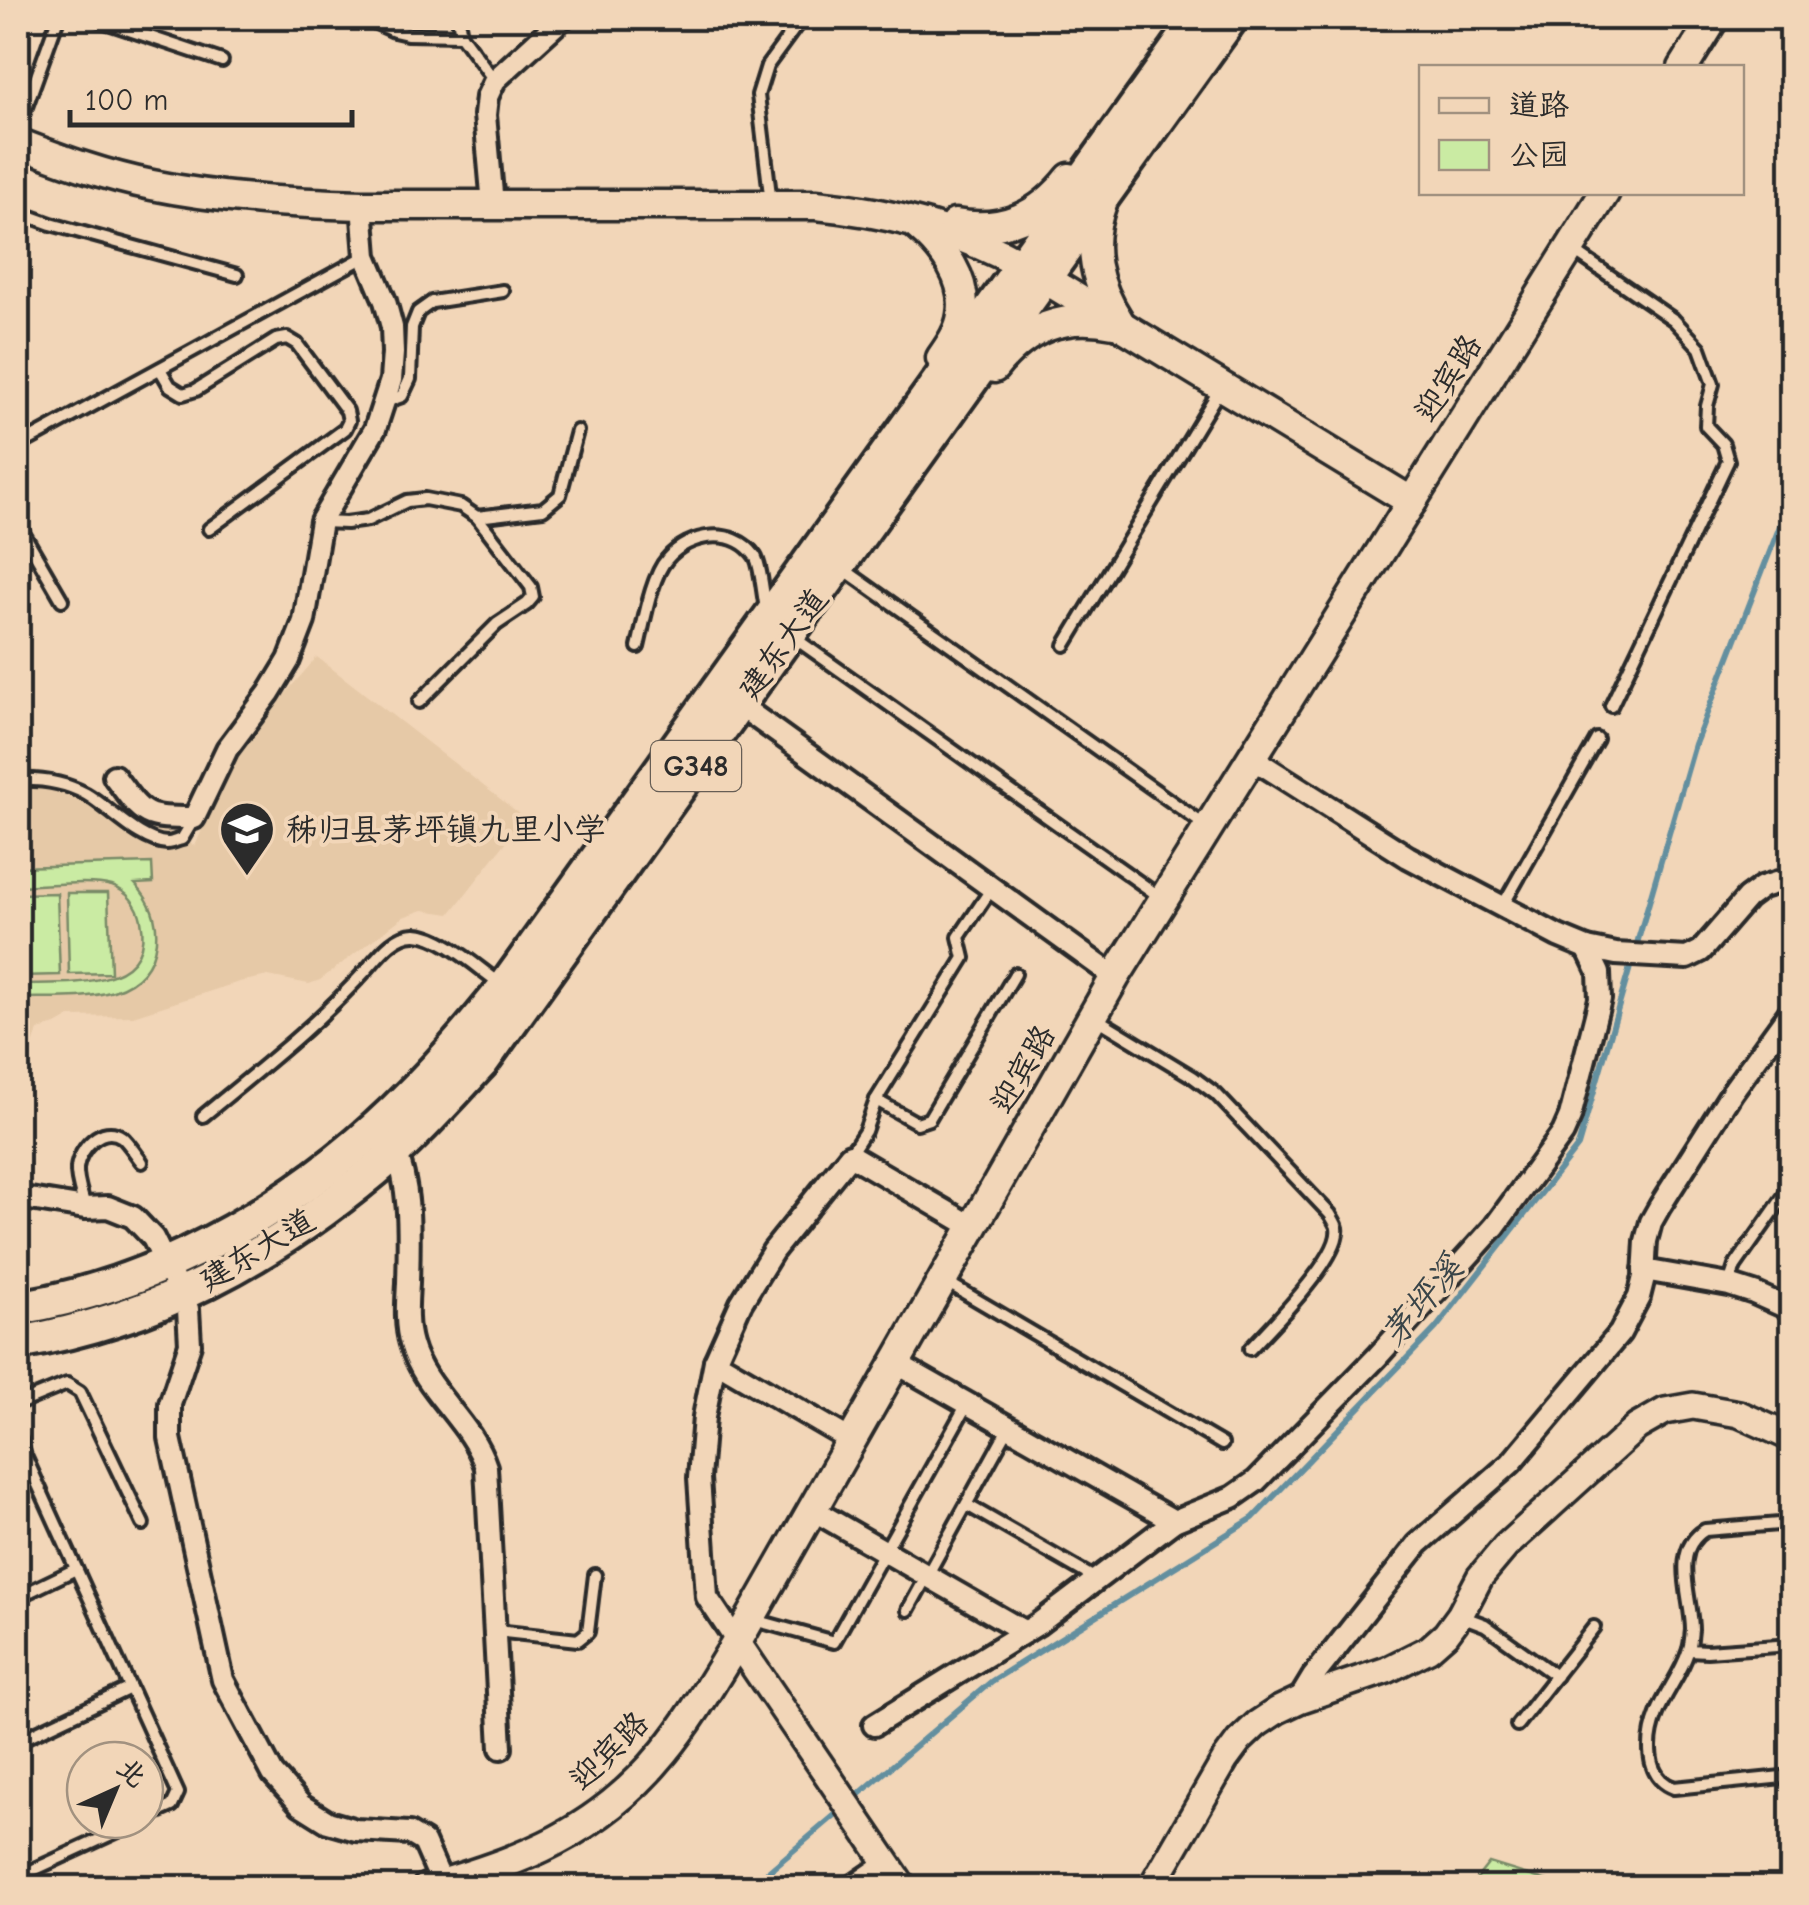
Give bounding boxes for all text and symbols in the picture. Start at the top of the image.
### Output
scale bar [70,65,352,127]
legend [1419,65,1744,195]
text: 100 m [85,83,168,118]
text: 道路 [1509,88,1569,123]
text: 公园 [1509,138,1569,173]
street label: 迎宾路 [1407,327,1489,429]
street label: 建东大道 [730,581,836,707]
road number: G348 [651,741,741,791]
school or university icon: 秭归县茅坪镇九里小学 [217,799,277,878]
place label: 秭归县茅坪镇九里小学 [286,811,606,848]
street label: 迎宾路 [983,1018,1063,1120]
street label: 建东大道 [193,1201,321,1299]
water label: 茅坪溪 [1373,1246,1473,1354]
street label: 迎宾路 [562,1704,656,1798]
north arrow [65,1740,165,1840]
text: 北 [110,1751,153,1794]

